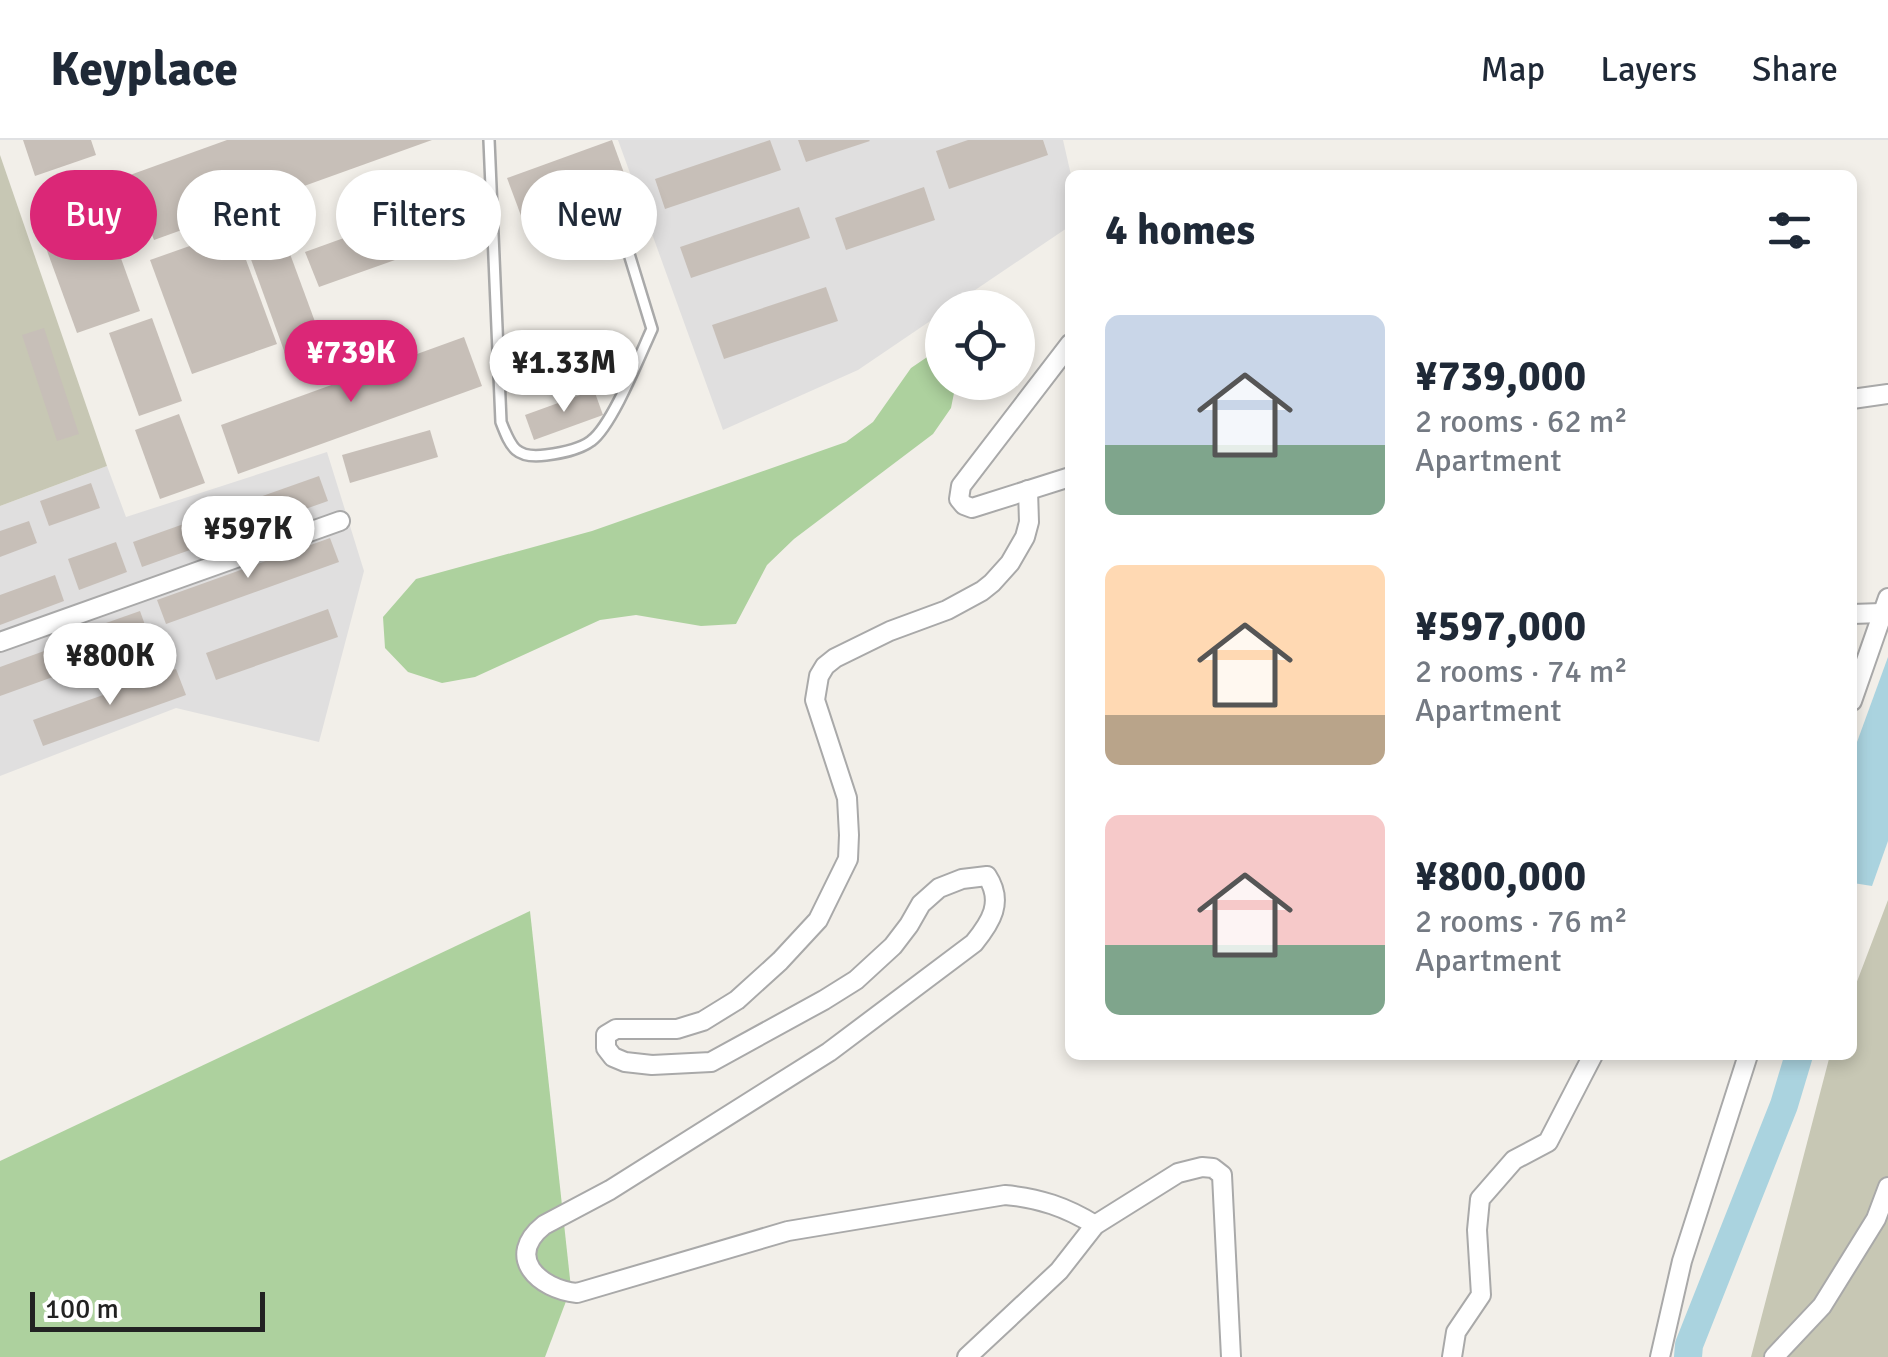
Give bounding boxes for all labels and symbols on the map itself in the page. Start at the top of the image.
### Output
pin: ¥739K [281,320,421,405]
pin: ¥1.33M [483,330,645,415]
pin: ¥597K [178,496,318,581]
pin: ¥800K [40,623,180,708]
scale bar [30,1287,265,1332]

